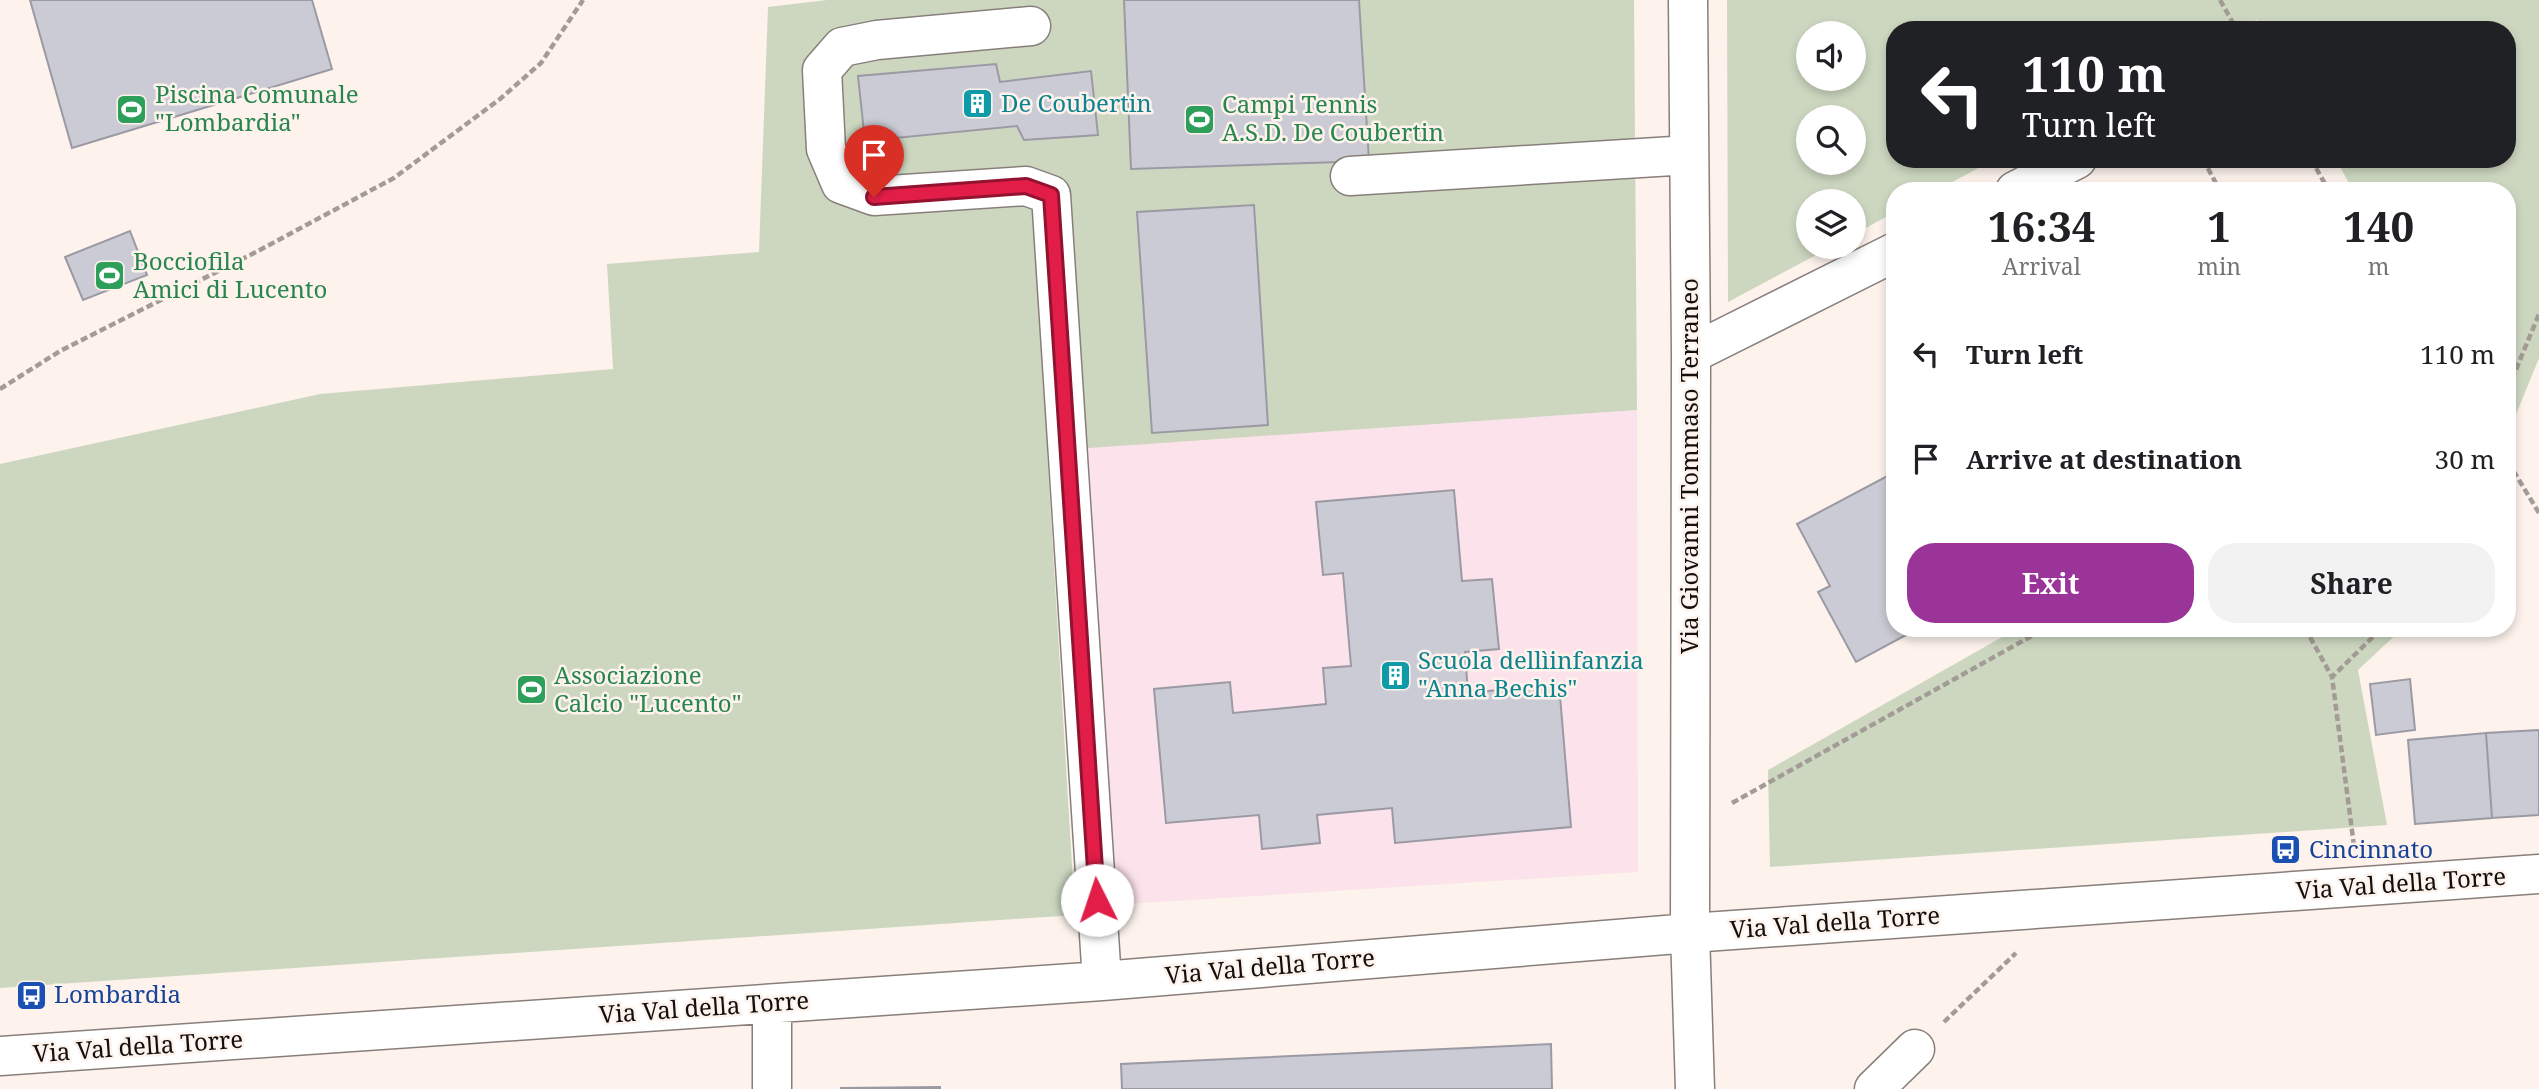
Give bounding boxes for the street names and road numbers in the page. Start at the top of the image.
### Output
street label: Via Giovanni Tommaso Terraneo [1672,278,1705,654]
street label: Via Val della Torre [2295,859,2507,906]
street label: Via Val della Torre [1729,898,1941,945]
street label: Via Val della Torre [1164,940,1376,991]
street label: Via Val della Torre [598,983,810,1030]
street label: Via Val della Torre [32,1022,244,1069]

